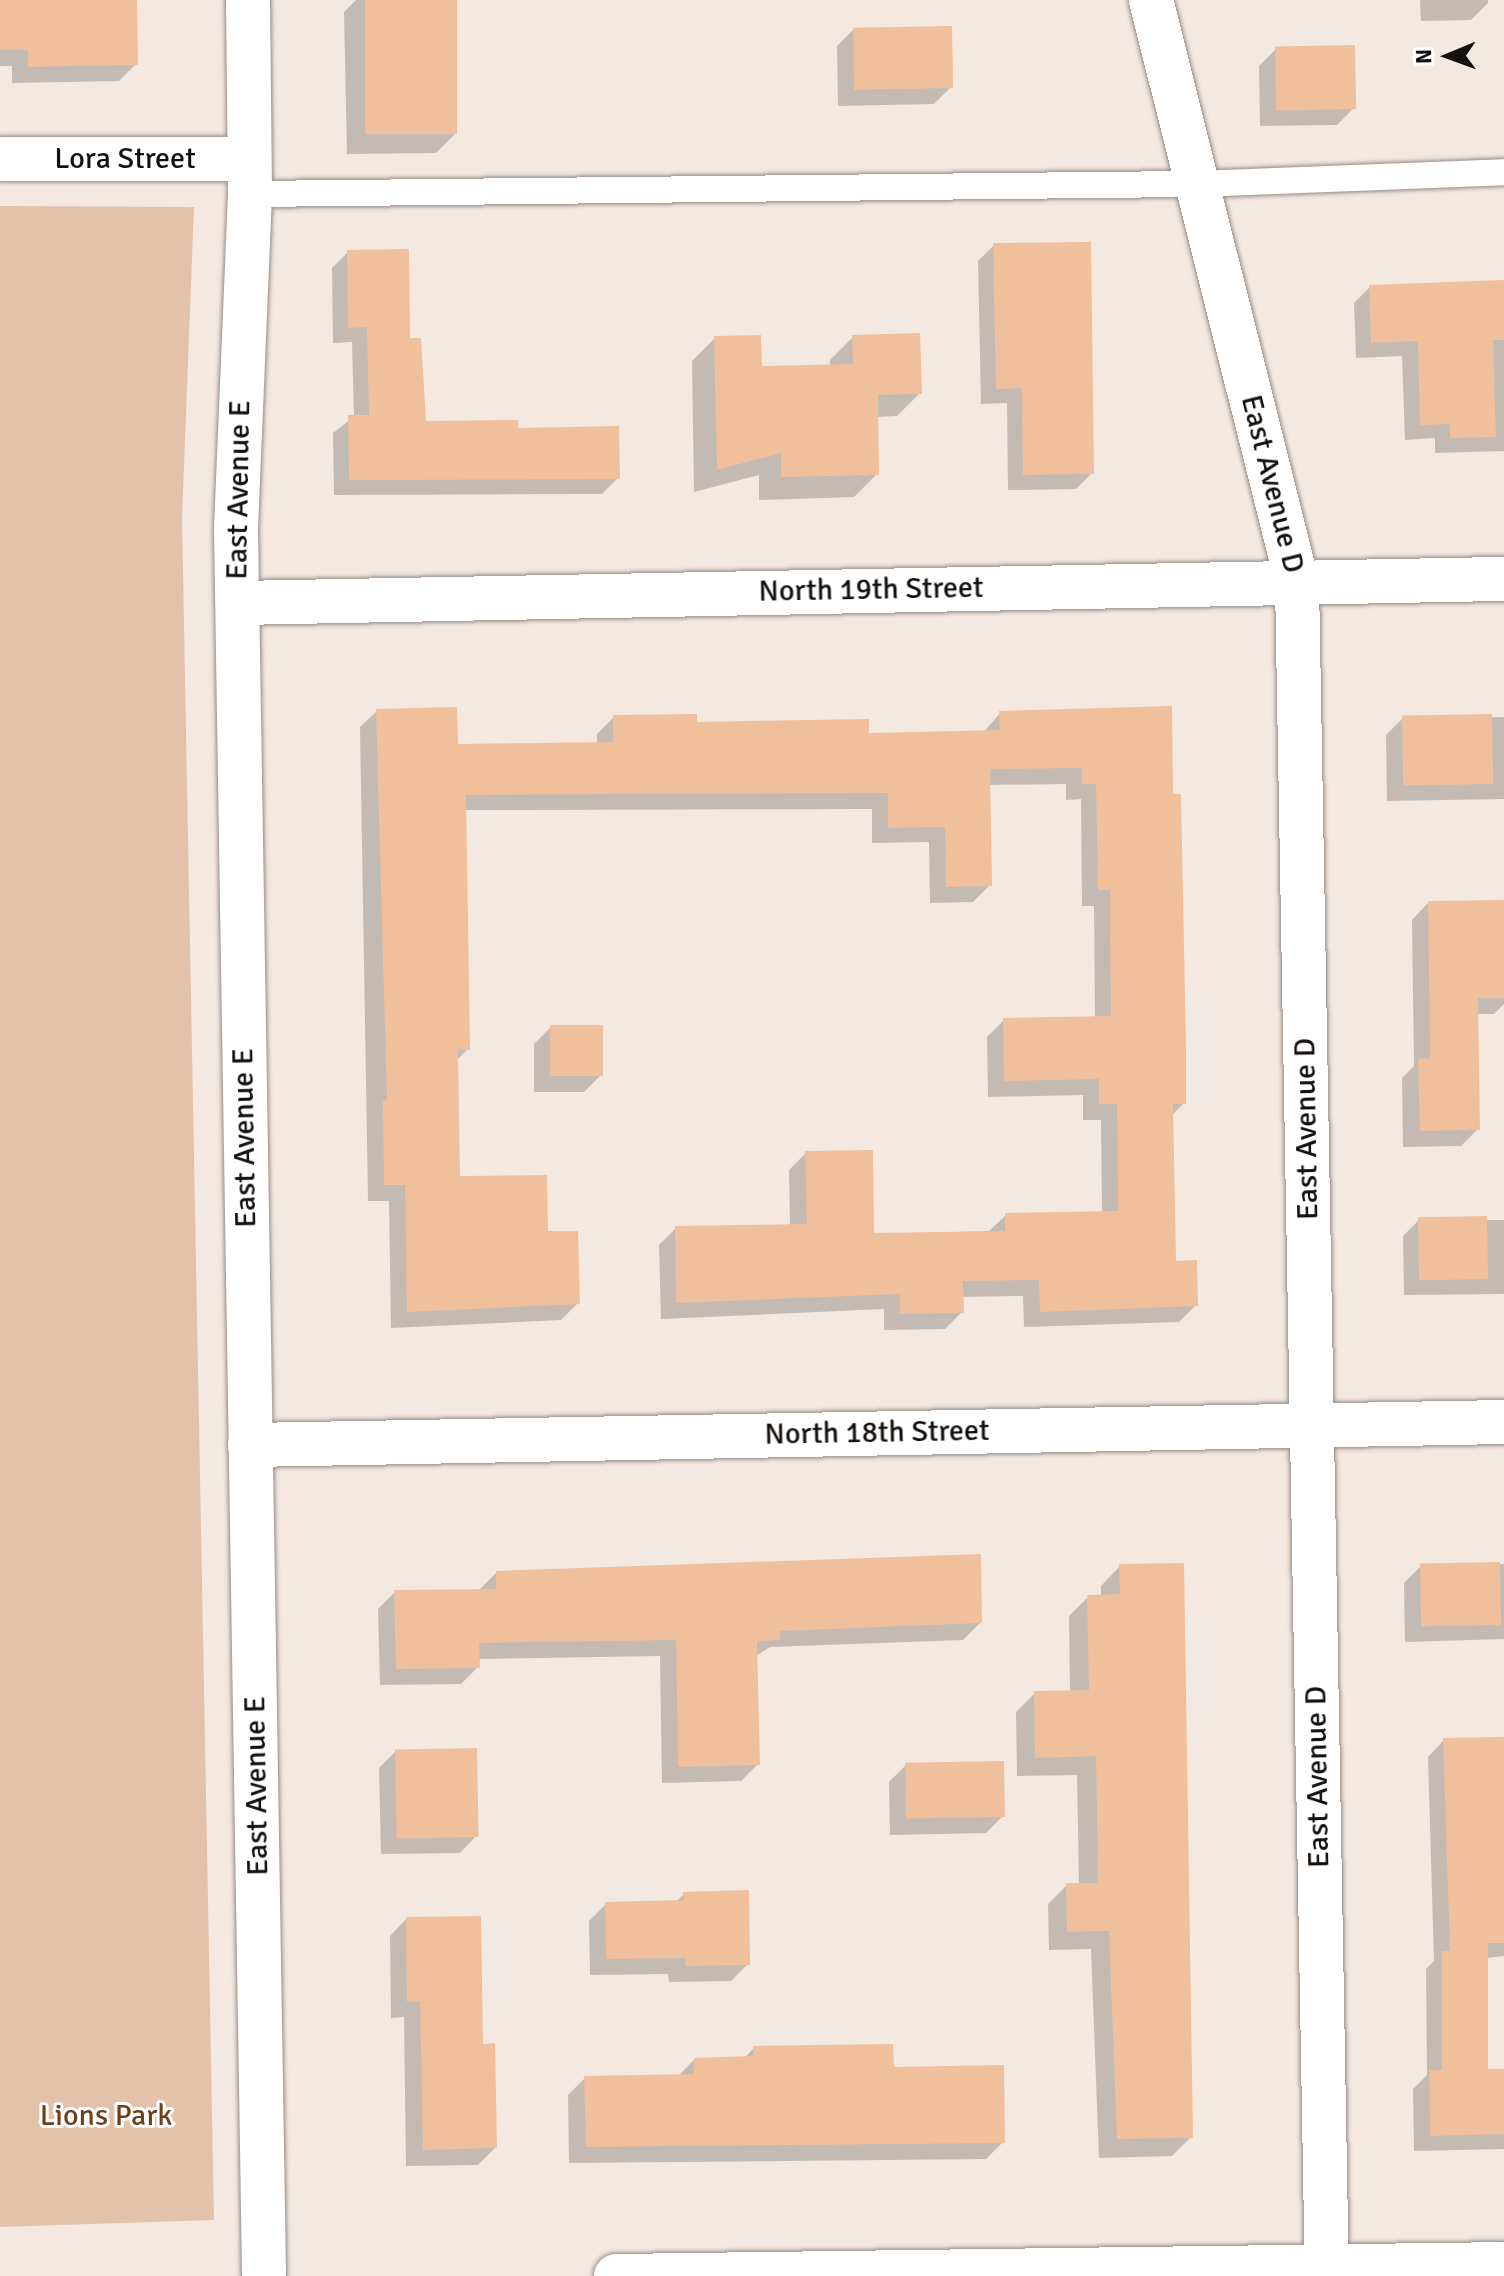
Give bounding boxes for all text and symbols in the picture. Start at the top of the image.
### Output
north arrow [1408,16,1488,96]
text: N [1410,49,1437,64]
street label: Lora Street [54,141,196,177]
street label: East Avenue D [1233,391,1311,577]
street label: East Avenue E [219,400,259,580]
street label: North 19th Street [758,570,984,610]
street label: East Avenue D [1287,1038,1327,1220]
street label: East Avenue E [225,1048,265,1228]
street label: North 18th Street [764,1413,990,1453]
street label: East Avenue D [1298,1686,1338,1868]
street label: East Avenue E [237,1696,277,1876]
park label: Lions Park [40,2098,172,2134]

